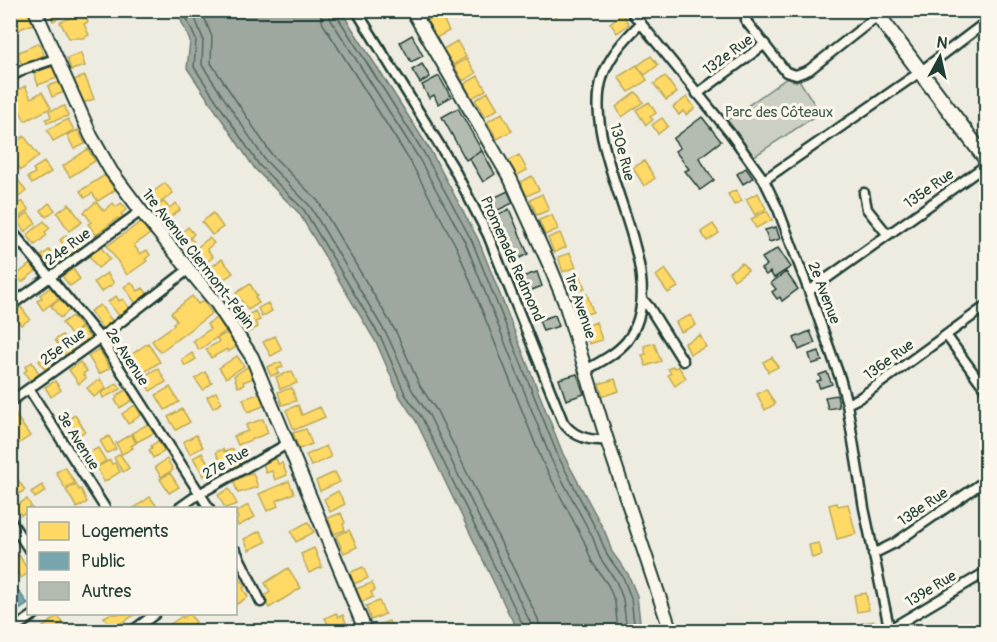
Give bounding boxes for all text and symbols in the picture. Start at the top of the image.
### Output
north arrow [910,27,970,87]
street label: 132e Rue [699,30,757,79]
text: N [935,32,949,54]
park label: Parc des Côteaux [725,103,833,122]
street label: 130e Rue [605,121,639,183]
street label: 135e Rue [900,165,958,213]
street label: 1re Avenue Clermont-Pépin [137,185,259,333]
street label: Promenade Redmond [476,193,548,325]
street label: 24e Rue [42,224,95,270]
street label: 2e Avenue [803,259,845,327]
street label: 1re Avenue [560,271,600,342]
street label: 25e Rue [37,324,90,370]
street label: 2e Avenue [101,325,153,390]
street label: 136e Rue [860,335,918,385]
street label: 3e Avenue [53,408,104,474]
street label: 27e Rue [199,442,253,484]
street label: 138e Rue [894,483,952,531]
legend [27,507,237,615]
text: Logements [81,520,168,543]
text: Public [81,550,125,573]
street label: 139e Rue [902,566,961,612]
text: Autres [81,580,131,603]

